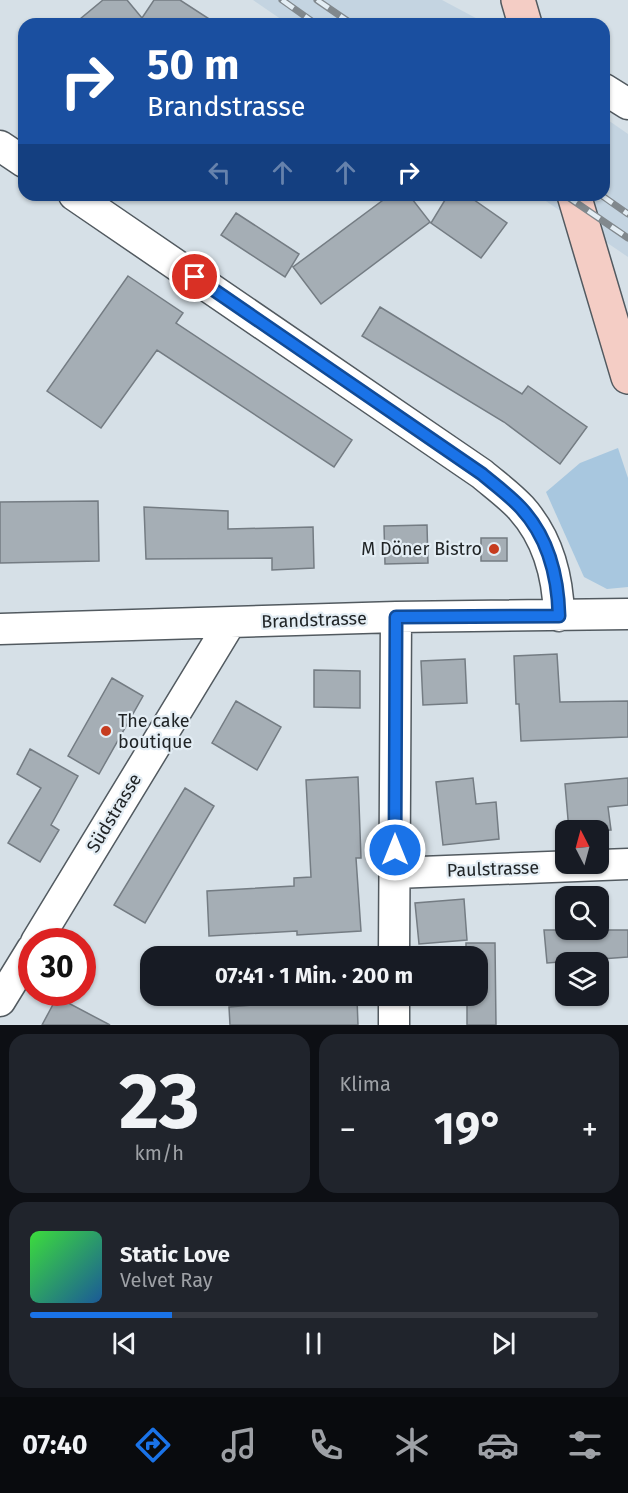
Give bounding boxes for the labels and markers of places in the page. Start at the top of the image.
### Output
pin [169,251,220,302]
place label: M Döner Bistro [361,538,482,560]
marker: M Döner Bistro [487,542,501,556]
place label: The cake boutique [118,710,192,753]
marker: The cake boutique [99,724,113,738]

